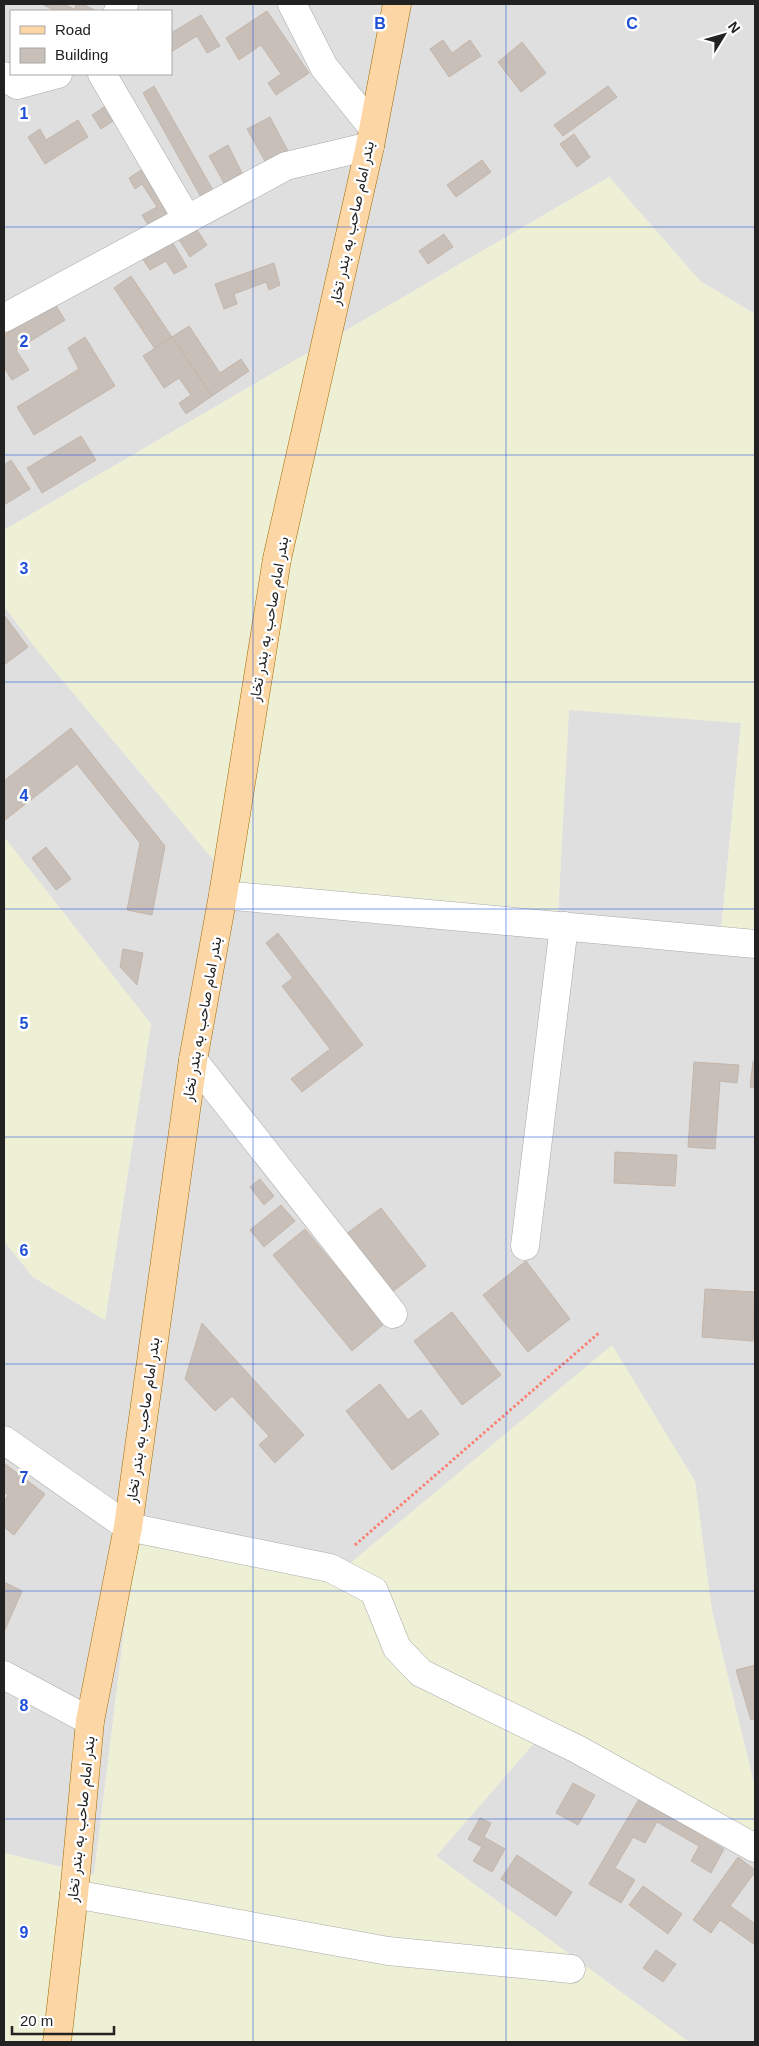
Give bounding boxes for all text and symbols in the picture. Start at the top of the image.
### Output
legend [10,10,172,75]
north arrow [699,10,749,60]
text: B [374,15,386,32]
text: C [626,15,638,32]
text: N [725,18,744,36]
text: Road [55,21,91,38]
text: Building [55,46,108,63]
text: 1 [20,105,29,122]
street label: بندر امام صاحب به بندر تخار [326,140,379,308]
text: 2 [20,333,29,350]
street label: بندر امام صاحب به بندر تخار [245,535,293,704]
text: 3 [20,560,29,577]
text: 4 [20,787,29,804]
street label: بندر امام صاحب به بندر تخار [178,935,226,1104]
text: 5 [20,1015,29,1032]
text: 6 [20,1242,29,1259]
street label: بندر امام صاحب به بندر تخار [122,1336,165,1505]
text: 7 [20,1469,29,1486]
text: 8 [20,1697,29,1714]
street label: بندر امام صاحب به بندر تخار [63,1735,100,1904]
text: 9 [20,1924,29,1941]
scale bar [12,2004,115,2036]
text: 20 m [20,2012,53,2029]

